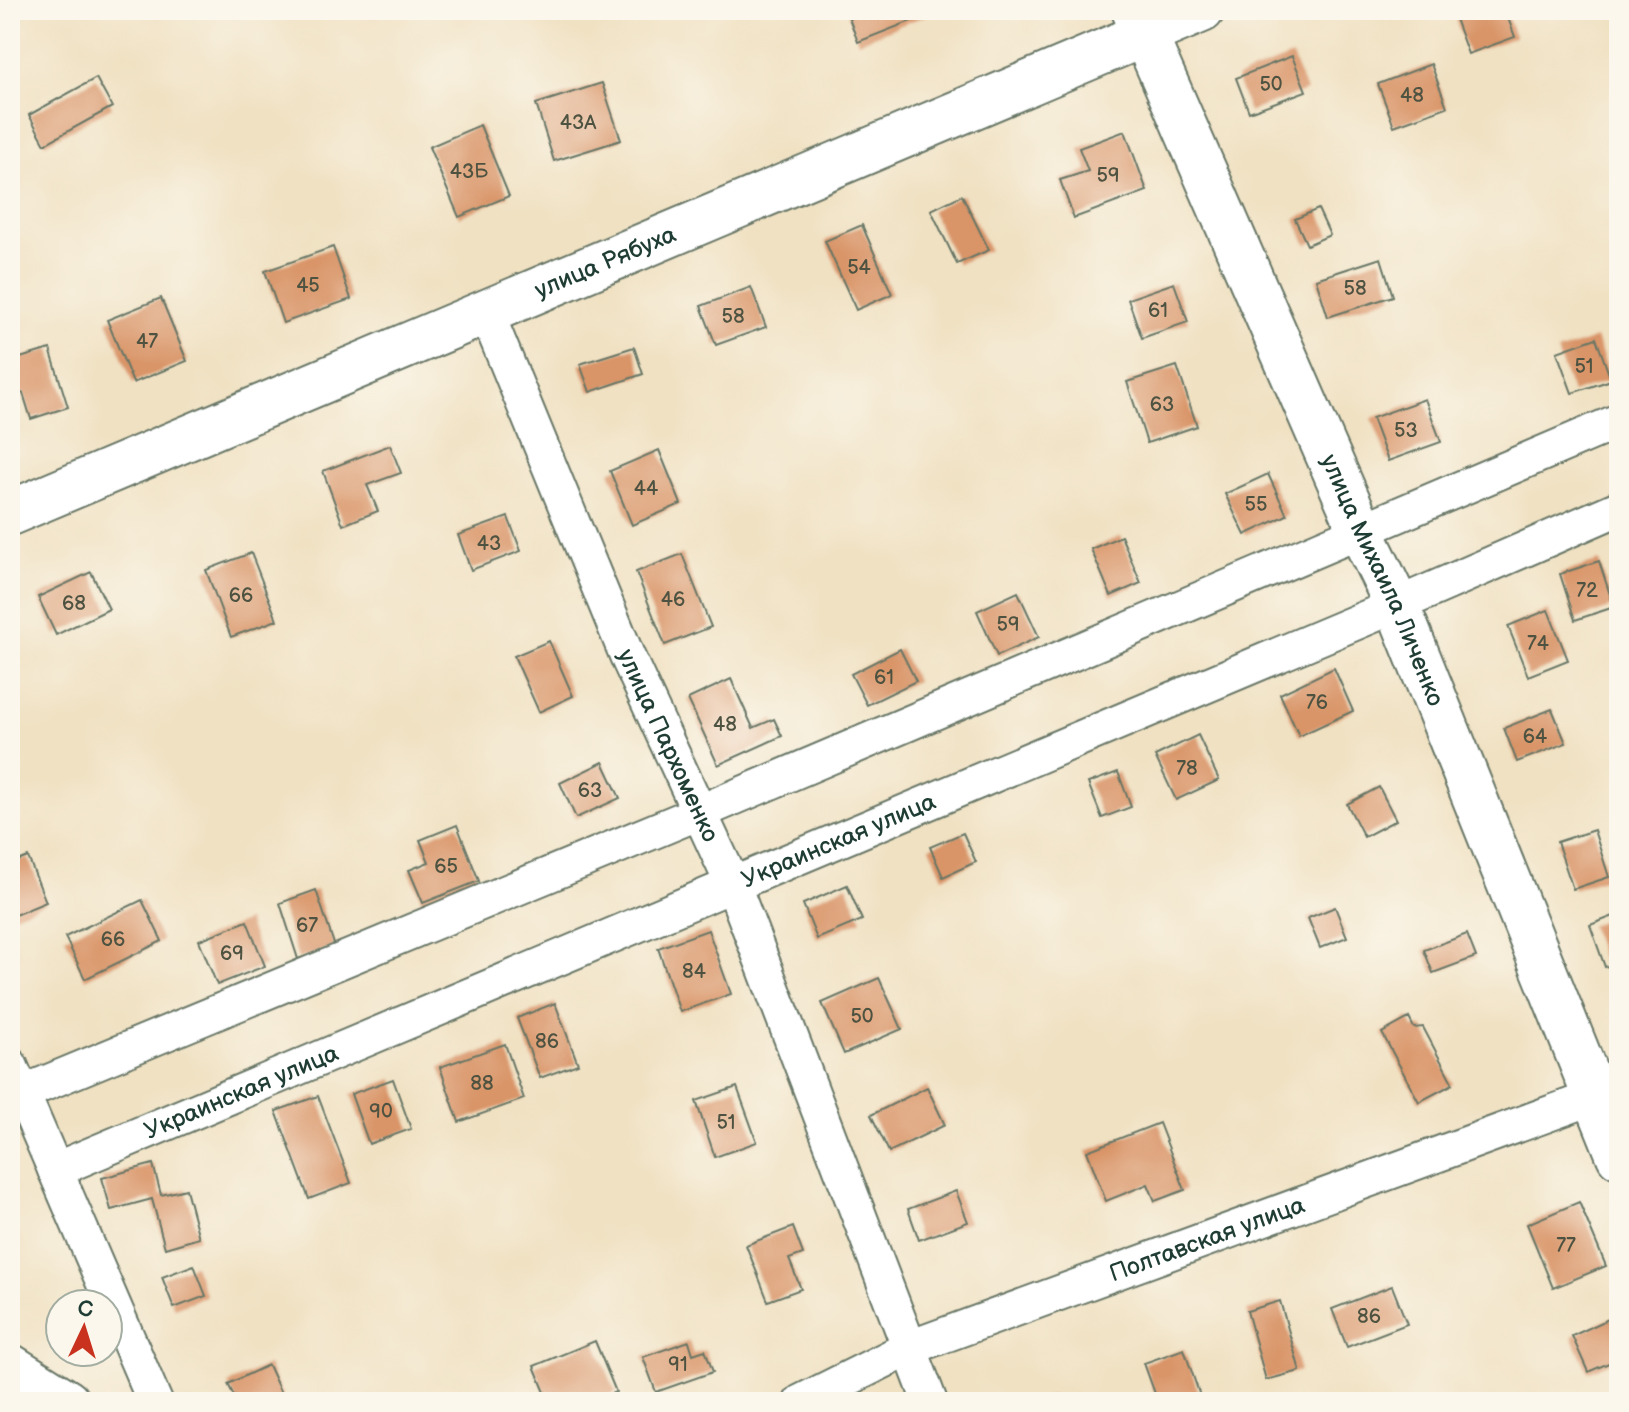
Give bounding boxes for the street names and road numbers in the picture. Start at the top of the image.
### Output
street label: улица Рябуха [530,220,680,305]
street label: улица Михаила Личенко [1314,450,1450,710]
street label: улица Пархоменко [611,645,725,847]
street label: Украинская улица [737,787,940,894]
street label: Украинская улица [140,1038,343,1146]
street label: Полтавская улица [1105,1190,1309,1288]

